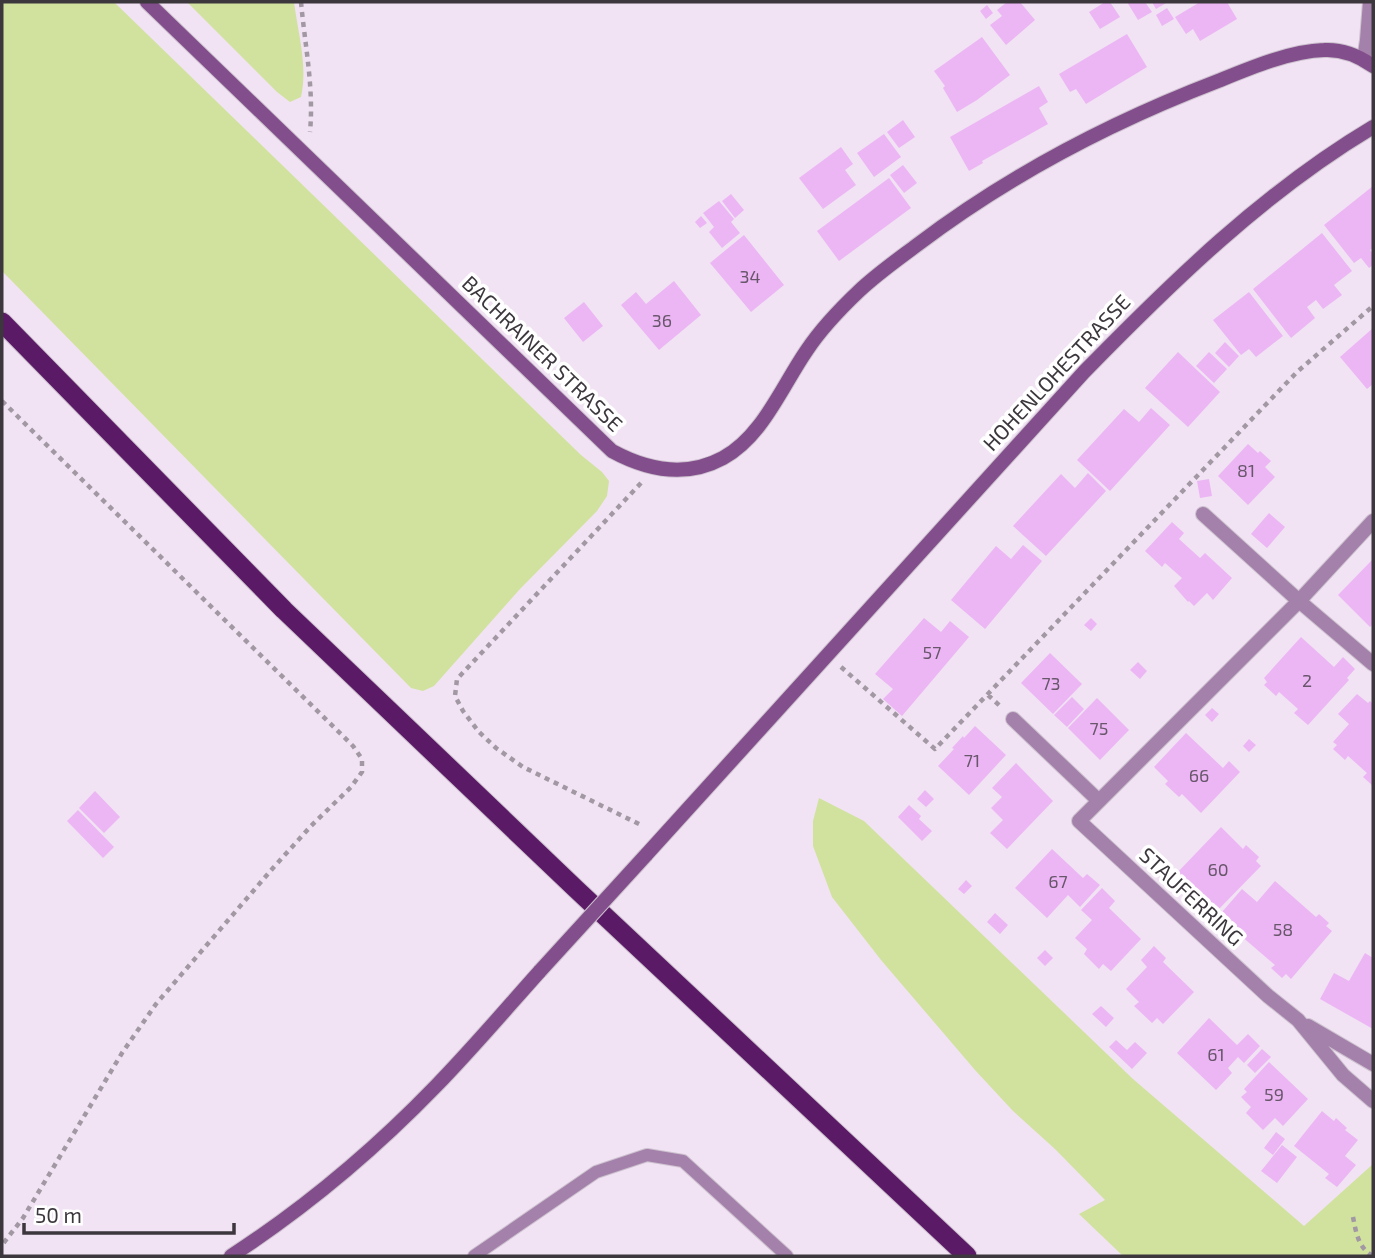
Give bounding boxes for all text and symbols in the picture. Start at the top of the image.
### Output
house number: 34 [739,265,761,287]
street label: BACHRAINER STRASSE [458,270,628,436]
street label: HOHENLOHESTRASSE [977,289,1135,455]
house number: 36 [652,309,672,331]
house number: 81 [1237,459,1255,481]
house number: 57 [923,641,941,663]
house number: 2 [1302,669,1312,691]
house number: 73 [1041,672,1061,694]
house number: 75 [1090,717,1108,739]
house number: 71 [964,749,980,771]
house number: 66 [1189,764,1209,786]
street label: STAUFERRING [1135,842,1249,950]
house number: 60 [1207,858,1229,880]
house number: 67 [1048,870,1068,892]
house number: 58 [1273,918,1293,940]
house number: 61 [1207,1043,1225,1065]
house number: 59 [1264,1083,1284,1105]
scale bar [24,1192,234,1236]
text: 50 m [35,1202,82,1227]

